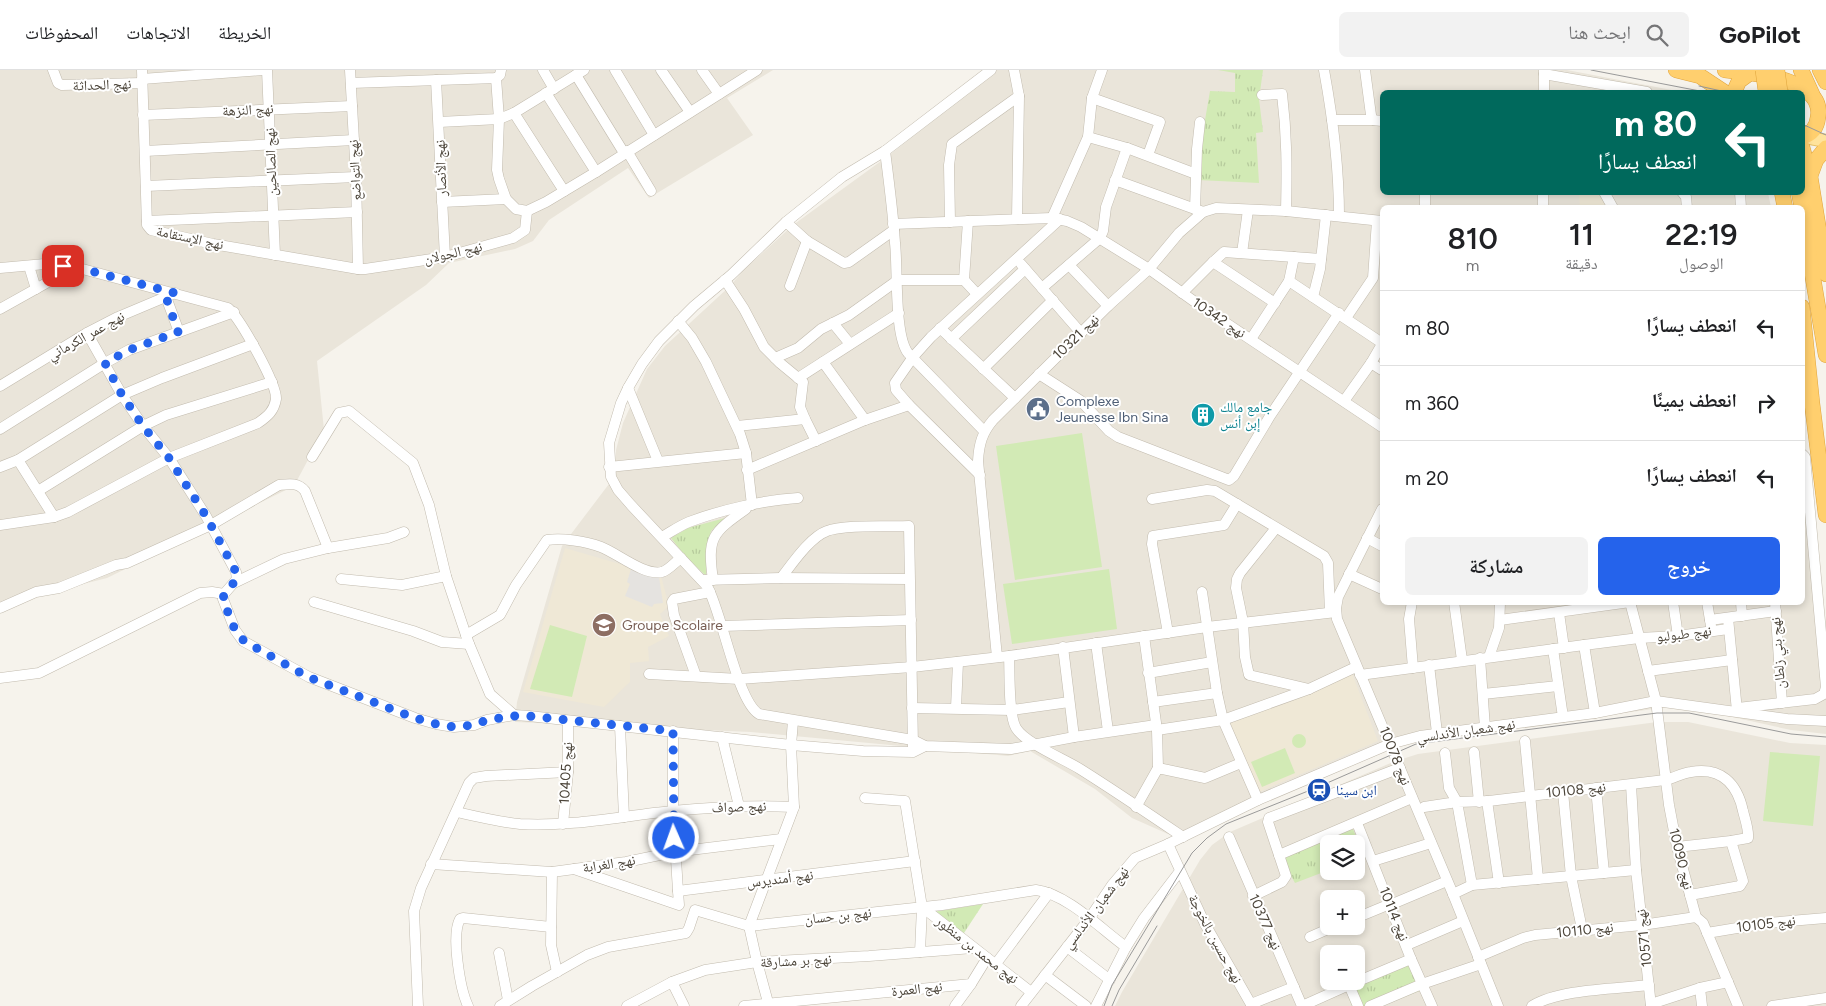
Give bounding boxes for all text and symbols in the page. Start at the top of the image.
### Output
search box [1339,12,1689,57]
text: GoPilot [1719,20,1801,49]
text: ابحث هنا [1568,21,1631,44]
icon: search [1643,21,1671,49]
text: المحفوظات [25,22,98,44]
text: الاتجاهات [126,22,190,44]
text: الخريطة [218,22,271,44]
street label: نهج الحداثة [72,75,132,96]
street label: نهج النزهة [222,100,274,121]
text: 80 m [1614,103,1697,145]
icon: left [1715,110,1780,175]
street label: نهج الصالحين [261,127,282,196]
street label: نهج التواضع [345,139,366,201]
street label: نهج الأنصار [432,139,452,197]
text: انعطف يسارًا [1598,148,1697,175]
text: 11 [1569,216,1594,253]
text: 22:19 [1665,216,1738,253]
text: 810 [1447,220,1498,257]
street label: نهج الإستقامة [155,223,225,254]
street label: نهج الجولان [422,238,484,269]
pin [42,245,84,287]
icon: arrive [49,252,77,280]
text: دقيقة [1565,254,1598,273]
text: الوصول [1679,254,1723,273]
text: m [1466,256,1479,275]
street label: نهج 10342 [1188,294,1249,343]
street label: نهج عمر الكرماني [44,308,129,366]
street label: نهج 10321 [1049,311,1104,364]
text: انعطف يسارًا [1646,314,1737,337]
icon: left [1752,314,1780,342]
text: 80 m [1405,317,1450,340]
text: انعطف يمينًا [1652,389,1737,412]
icon: right [1752,389,1780,417]
text: 360 m [1405,392,1459,415]
place label: Complexe Jeunesse Ibn Sina [1056,393,1168,426]
public building icon: Complexe Jeunesse Ibn Sina [1025,396,1051,422]
place label: جامع مالك إبن أنس [1220,399,1272,432]
building icon: جامع مالك إبن أنس [1190,402,1216,428]
text: انعطف يسارًا [1646,464,1737,487]
icon: left [1752,464,1780,492]
text: 20 m [1405,467,1449,490]
button: مشاركة [1405,537,1588,595]
button: خروج [1598,537,1780,595]
school or university icon: Groupe Scolaire [591,612,617,638]
street label: نهج بني زلطان [1767,616,1792,689]
place label: Groupe Scolaire [622,617,723,634]
street label: نهج طبولبو [1655,622,1713,647]
street label: نهج شعبان الأندلسي [1416,716,1517,749]
street label: نهج 10078 [1375,724,1415,788]
street label: نهج 10405 [556,741,577,805]
station icon: ابن سينا [1306,777,1332,803]
street label: نهج 10108 [1545,778,1607,803]
place label: ابن سينا [1336,782,1377,799]
street label: نهج صواف [711,798,767,817]
position arrow [647,811,699,863]
street label: نهج 10090 [1664,827,1697,892]
map controls [1320,835,1365,990]
button: layers [1320,835,1365,880]
street label: نهج الغرابة [581,851,637,878]
street label: نهج شعبان الأندلسي [1059,863,1135,954]
street label: نهج أمنديرس [746,866,815,893]
street label: نهج 10114 [1375,884,1413,944]
button: + [1320,890,1365,935]
street label: نهج 10377 [1244,891,1285,953]
street label: نهج حسين بالخوجة [1184,892,1246,987]
street label: نهج بن حسان [804,904,873,929]
street label: نهج 10571 [1632,908,1656,968]
street label: نهج محمد بن منظور [931,912,1022,988]
street label: نهج 10105 [1735,912,1797,937]
street label: نهج 10110 [1556,919,1615,942]
button: − [1320,945,1365,990]
street label: نهج بر مشارقة [760,951,832,972]
street label: نهج العمرة [891,978,944,1001]

